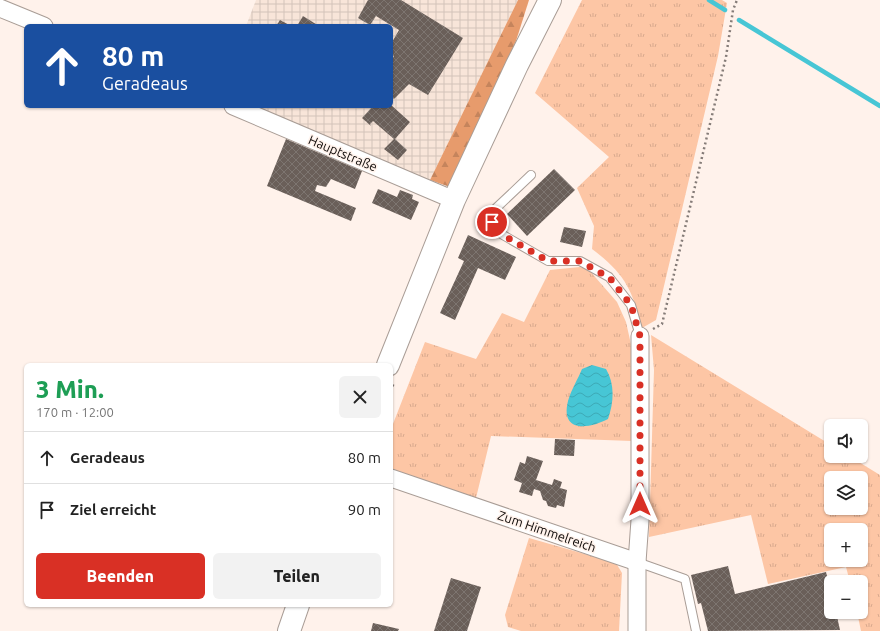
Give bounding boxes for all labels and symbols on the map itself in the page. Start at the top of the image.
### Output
street label: Hauptstraße [307,132,379,174]
pin [475,205,509,239]
position arrow [619,483,661,525]
street label: Zum Himmelreich [496,508,598,554]

